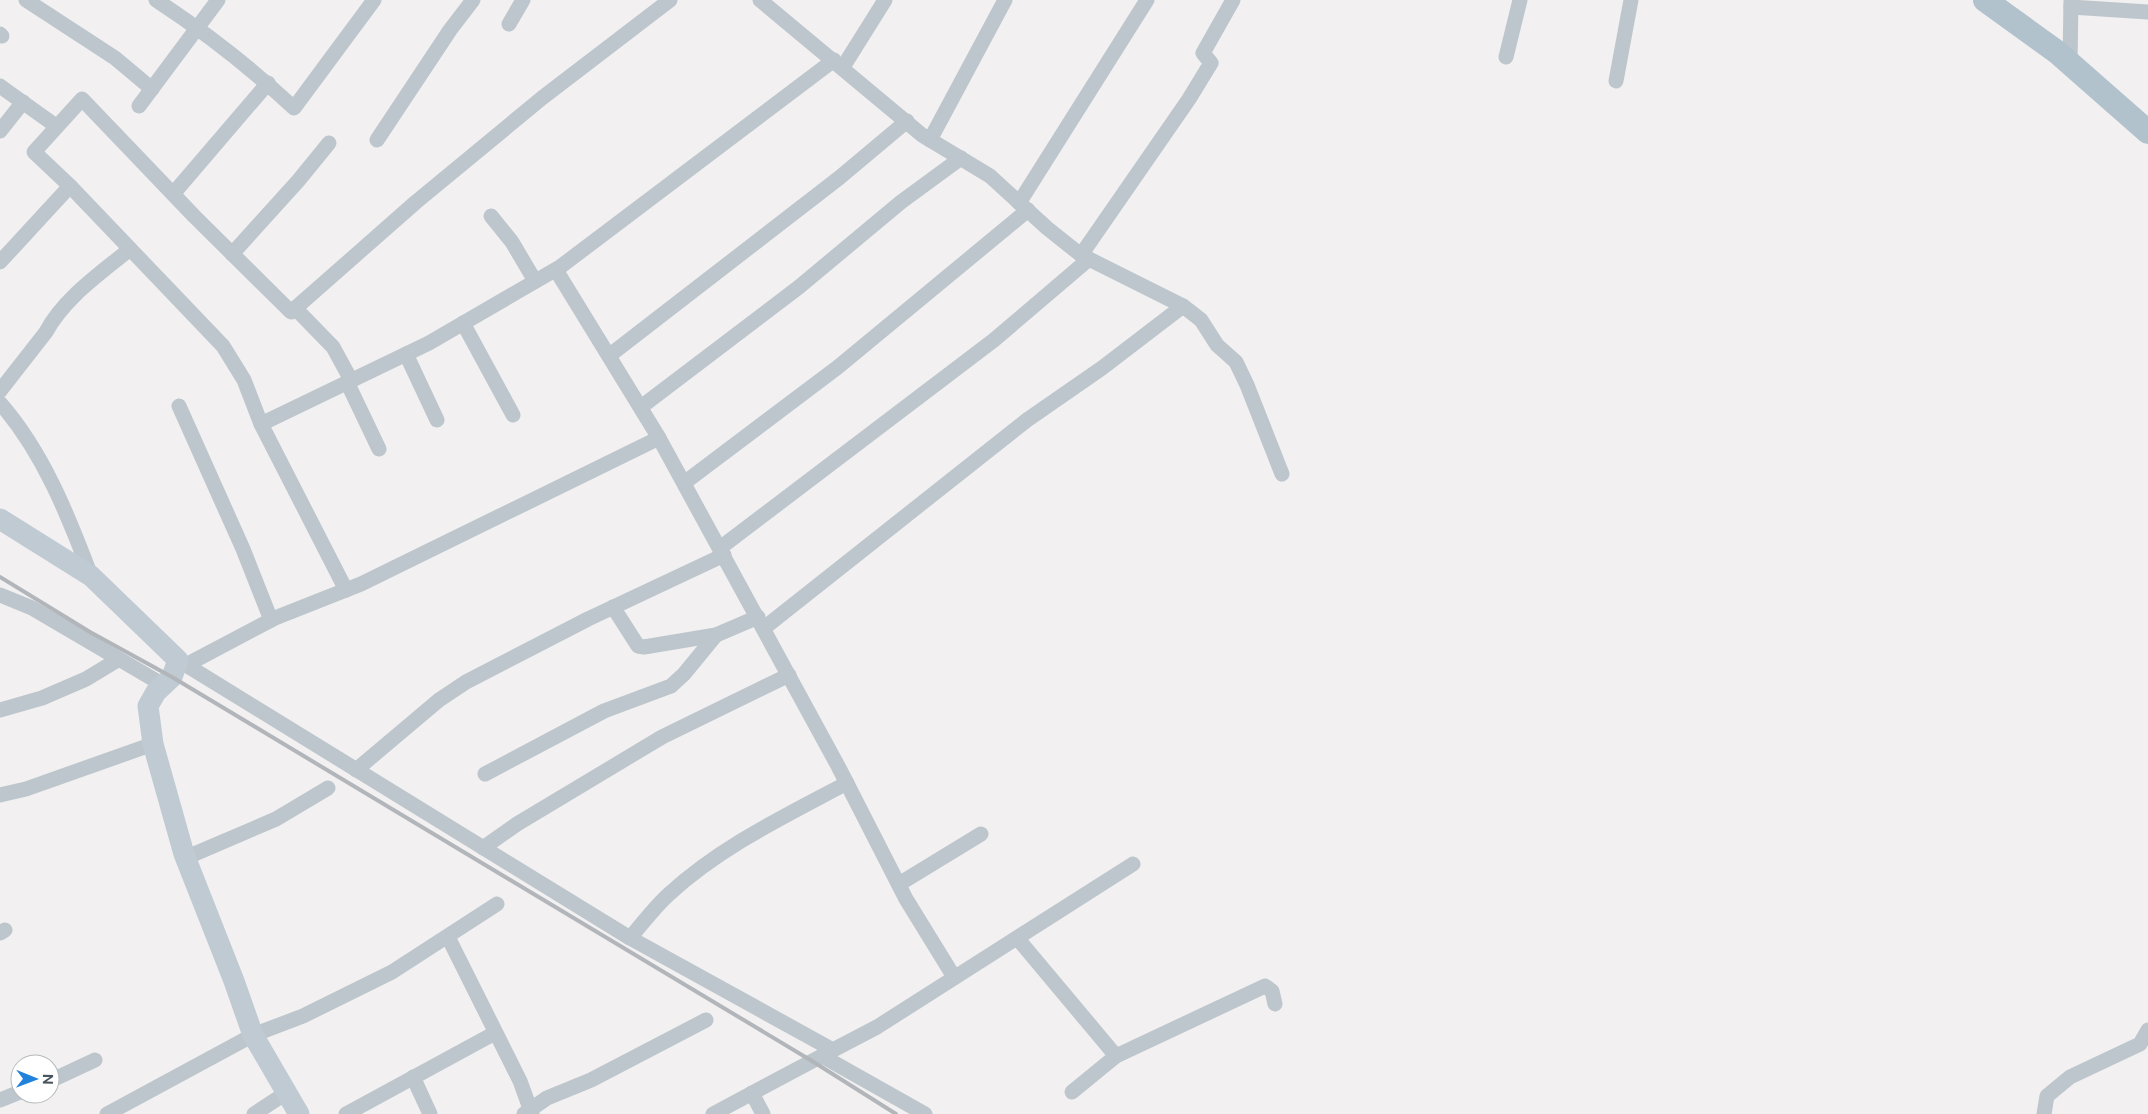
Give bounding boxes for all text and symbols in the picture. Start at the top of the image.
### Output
north arrow [10,1054,60,1104]
text: N [40,1074,56,1085]

